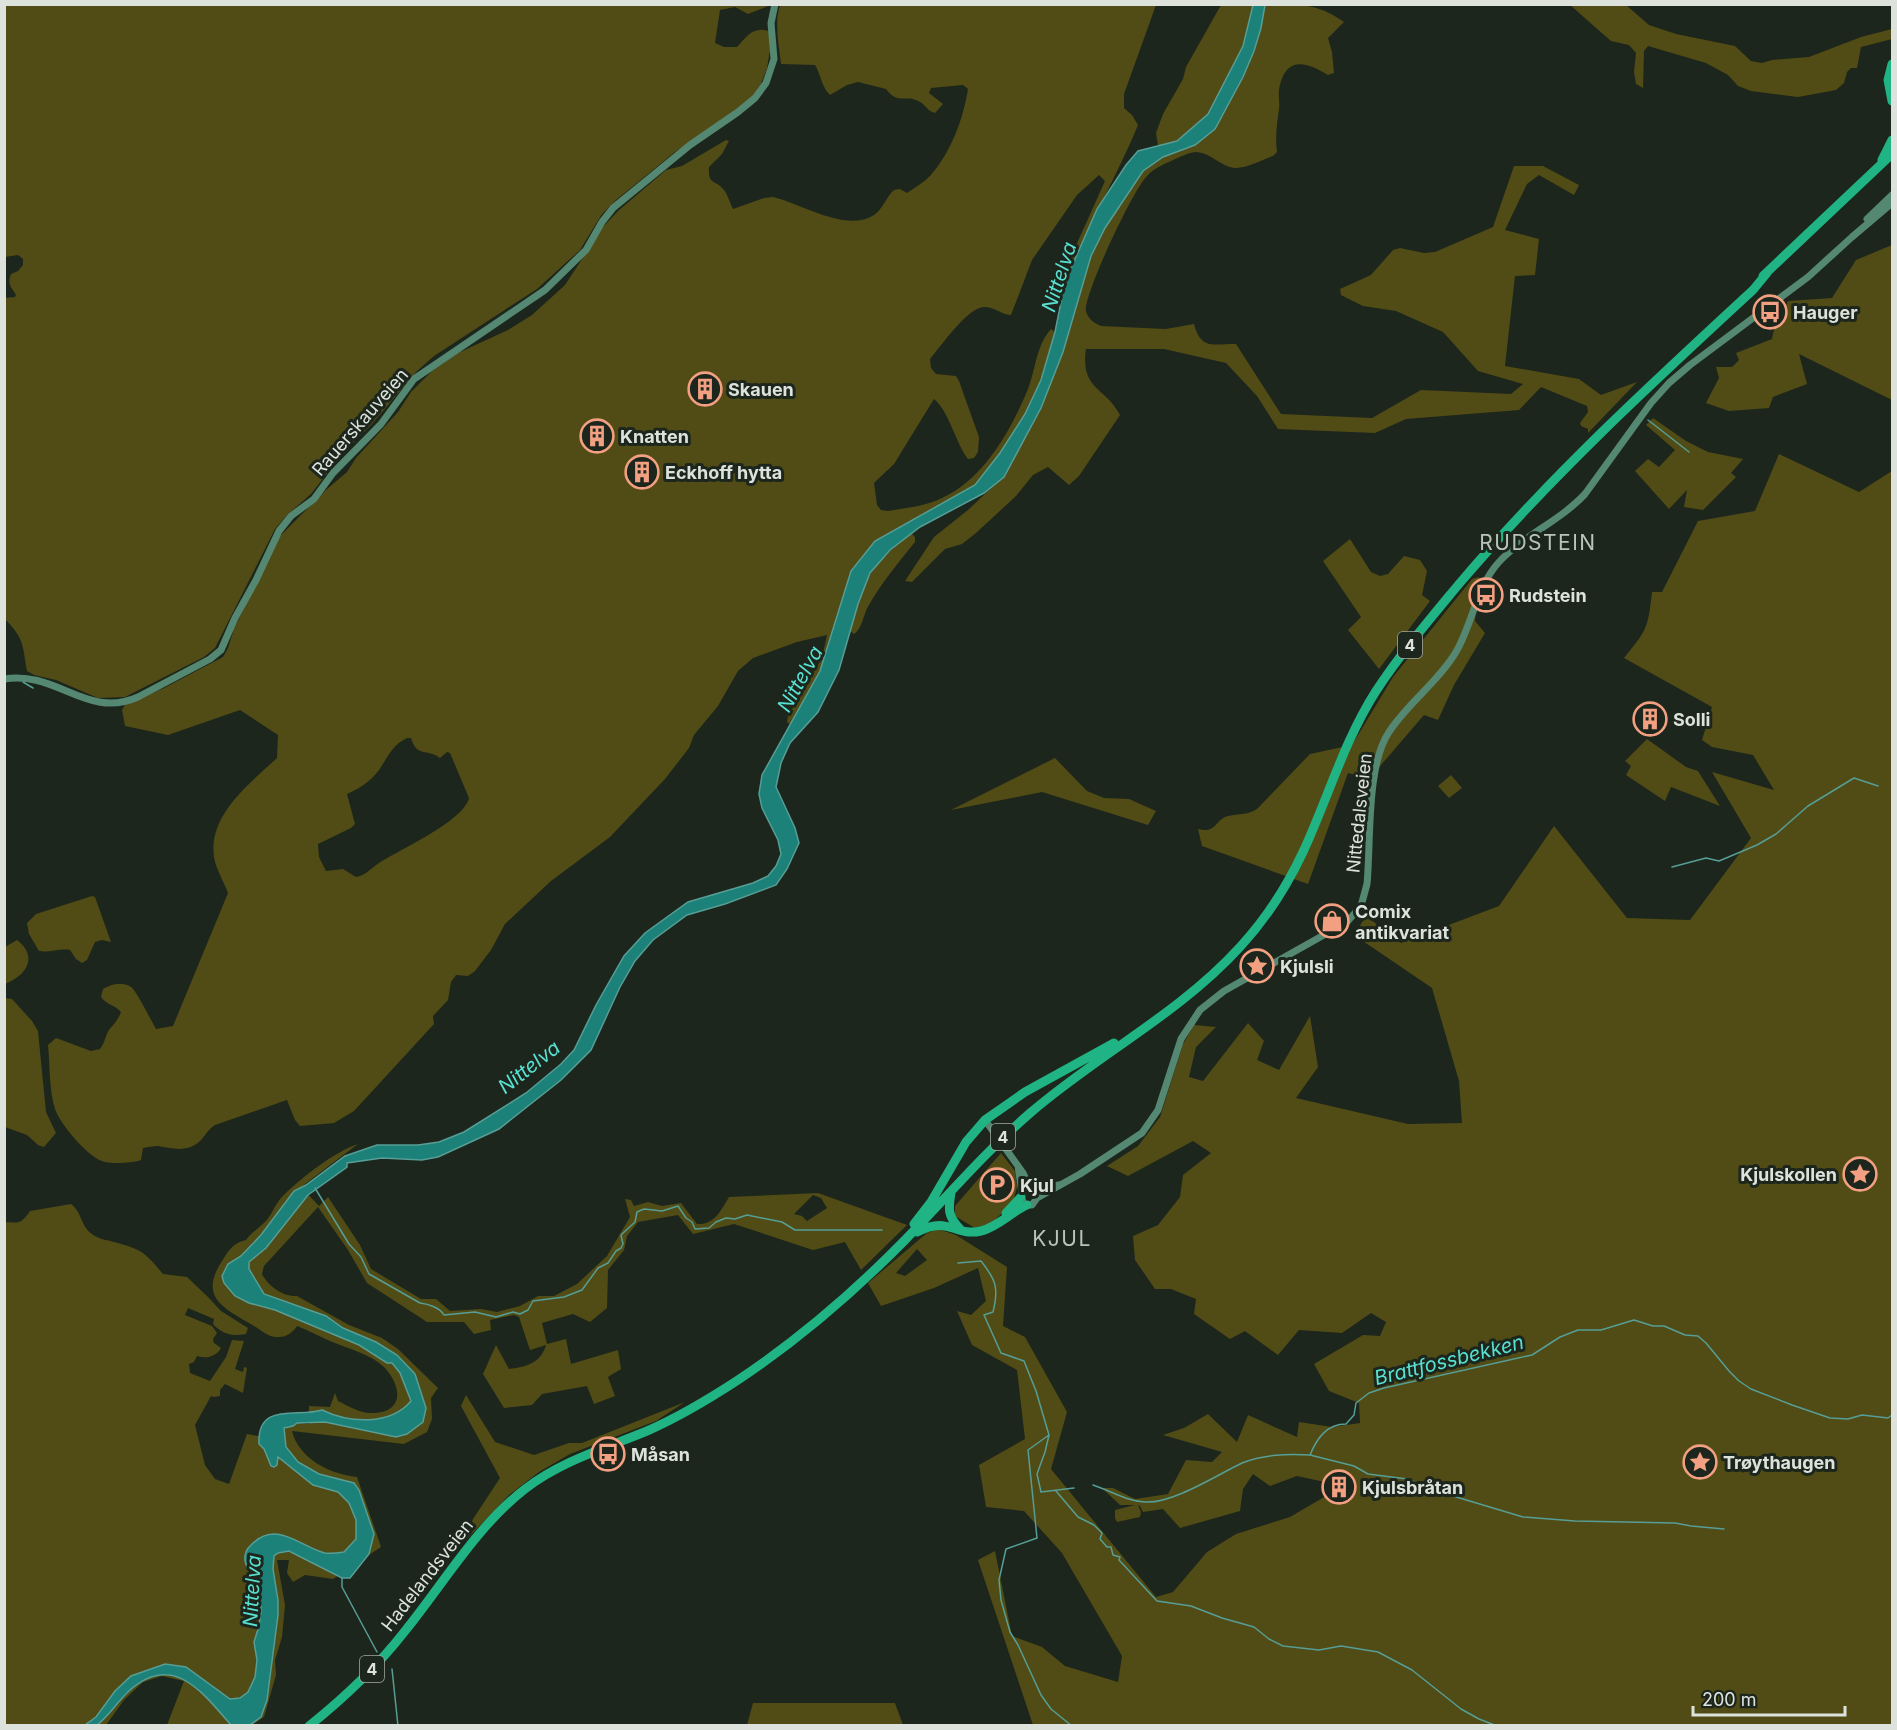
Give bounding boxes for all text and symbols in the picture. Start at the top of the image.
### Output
water label: Nittelva [1036,239,1082,315]
bus stop icon: Hauger [1752,294,1788,330]
place label: Hauger [1793,302,1858,323]
street label: Rauerskauveien [308,364,412,480]
building icon: Skauen [687,371,723,407]
place label: Skauen [728,379,794,400]
building icon: Knatten [579,418,615,454]
place label: Knatten [620,426,689,447]
building icon: Eckhoff hytta [624,454,660,490]
place label: Eckhoff hytta [665,462,782,483]
district label: RUDSTEIN [1479,530,1597,555]
bus stop icon: Rudstein [1468,577,1504,613]
place label: Rudstein [1509,585,1587,606]
road number: 4 [1398,632,1422,658]
water label: Nittelva [772,642,828,716]
building icon: Solli [1632,701,1668,737]
place label: Solli [1673,709,1710,730]
street label: Nittedalsveien [1342,752,1376,874]
place label: Comix antikvariat [1355,901,1450,943]
shop icon: Comix antikvariat [1314,903,1350,939]
place icon: Kjulsli [1239,948,1275,984]
place label: Kjulsli [1280,956,1334,977]
water label: Nittelva [493,1035,565,1099]
road number: 4 [991,1124,1015,1150]
place icon: Kjulskollen [1842,1156,1878,1192]
place label: Kjulskollen [1740,1164,1837,1185]
parking icon: Kjul [979,1167,1015,1203]
place label: Kjul [1020,1175,1054,1196]
district label: KJUL [1032,1226,1092,1251]
water label: Brattfossbekken [1372,1330,1526,1390]
bus stop icon: Måsan [590,1436,626,1472]
place label: Måsan [631,1444,690,1465]
place icon: Trøythaugen [1682,1444,1718,1480]
place label: Trøythaugen [1723,1452,1836,1473]
building icon: Kjulsbråtan [1321,1469,1357,1505]
place label: Kjulsbråtan [1362,1477,1463,1498]
street label: Hadelandsveien [377,1515,477,1635]
water label: Nittelva [238,1554,266,1628]
road number: 4 [360,1656,384,1682]
scale bar [1693,1679,1844,1717]
text: 200 m [1702,1689,1757,1710]

